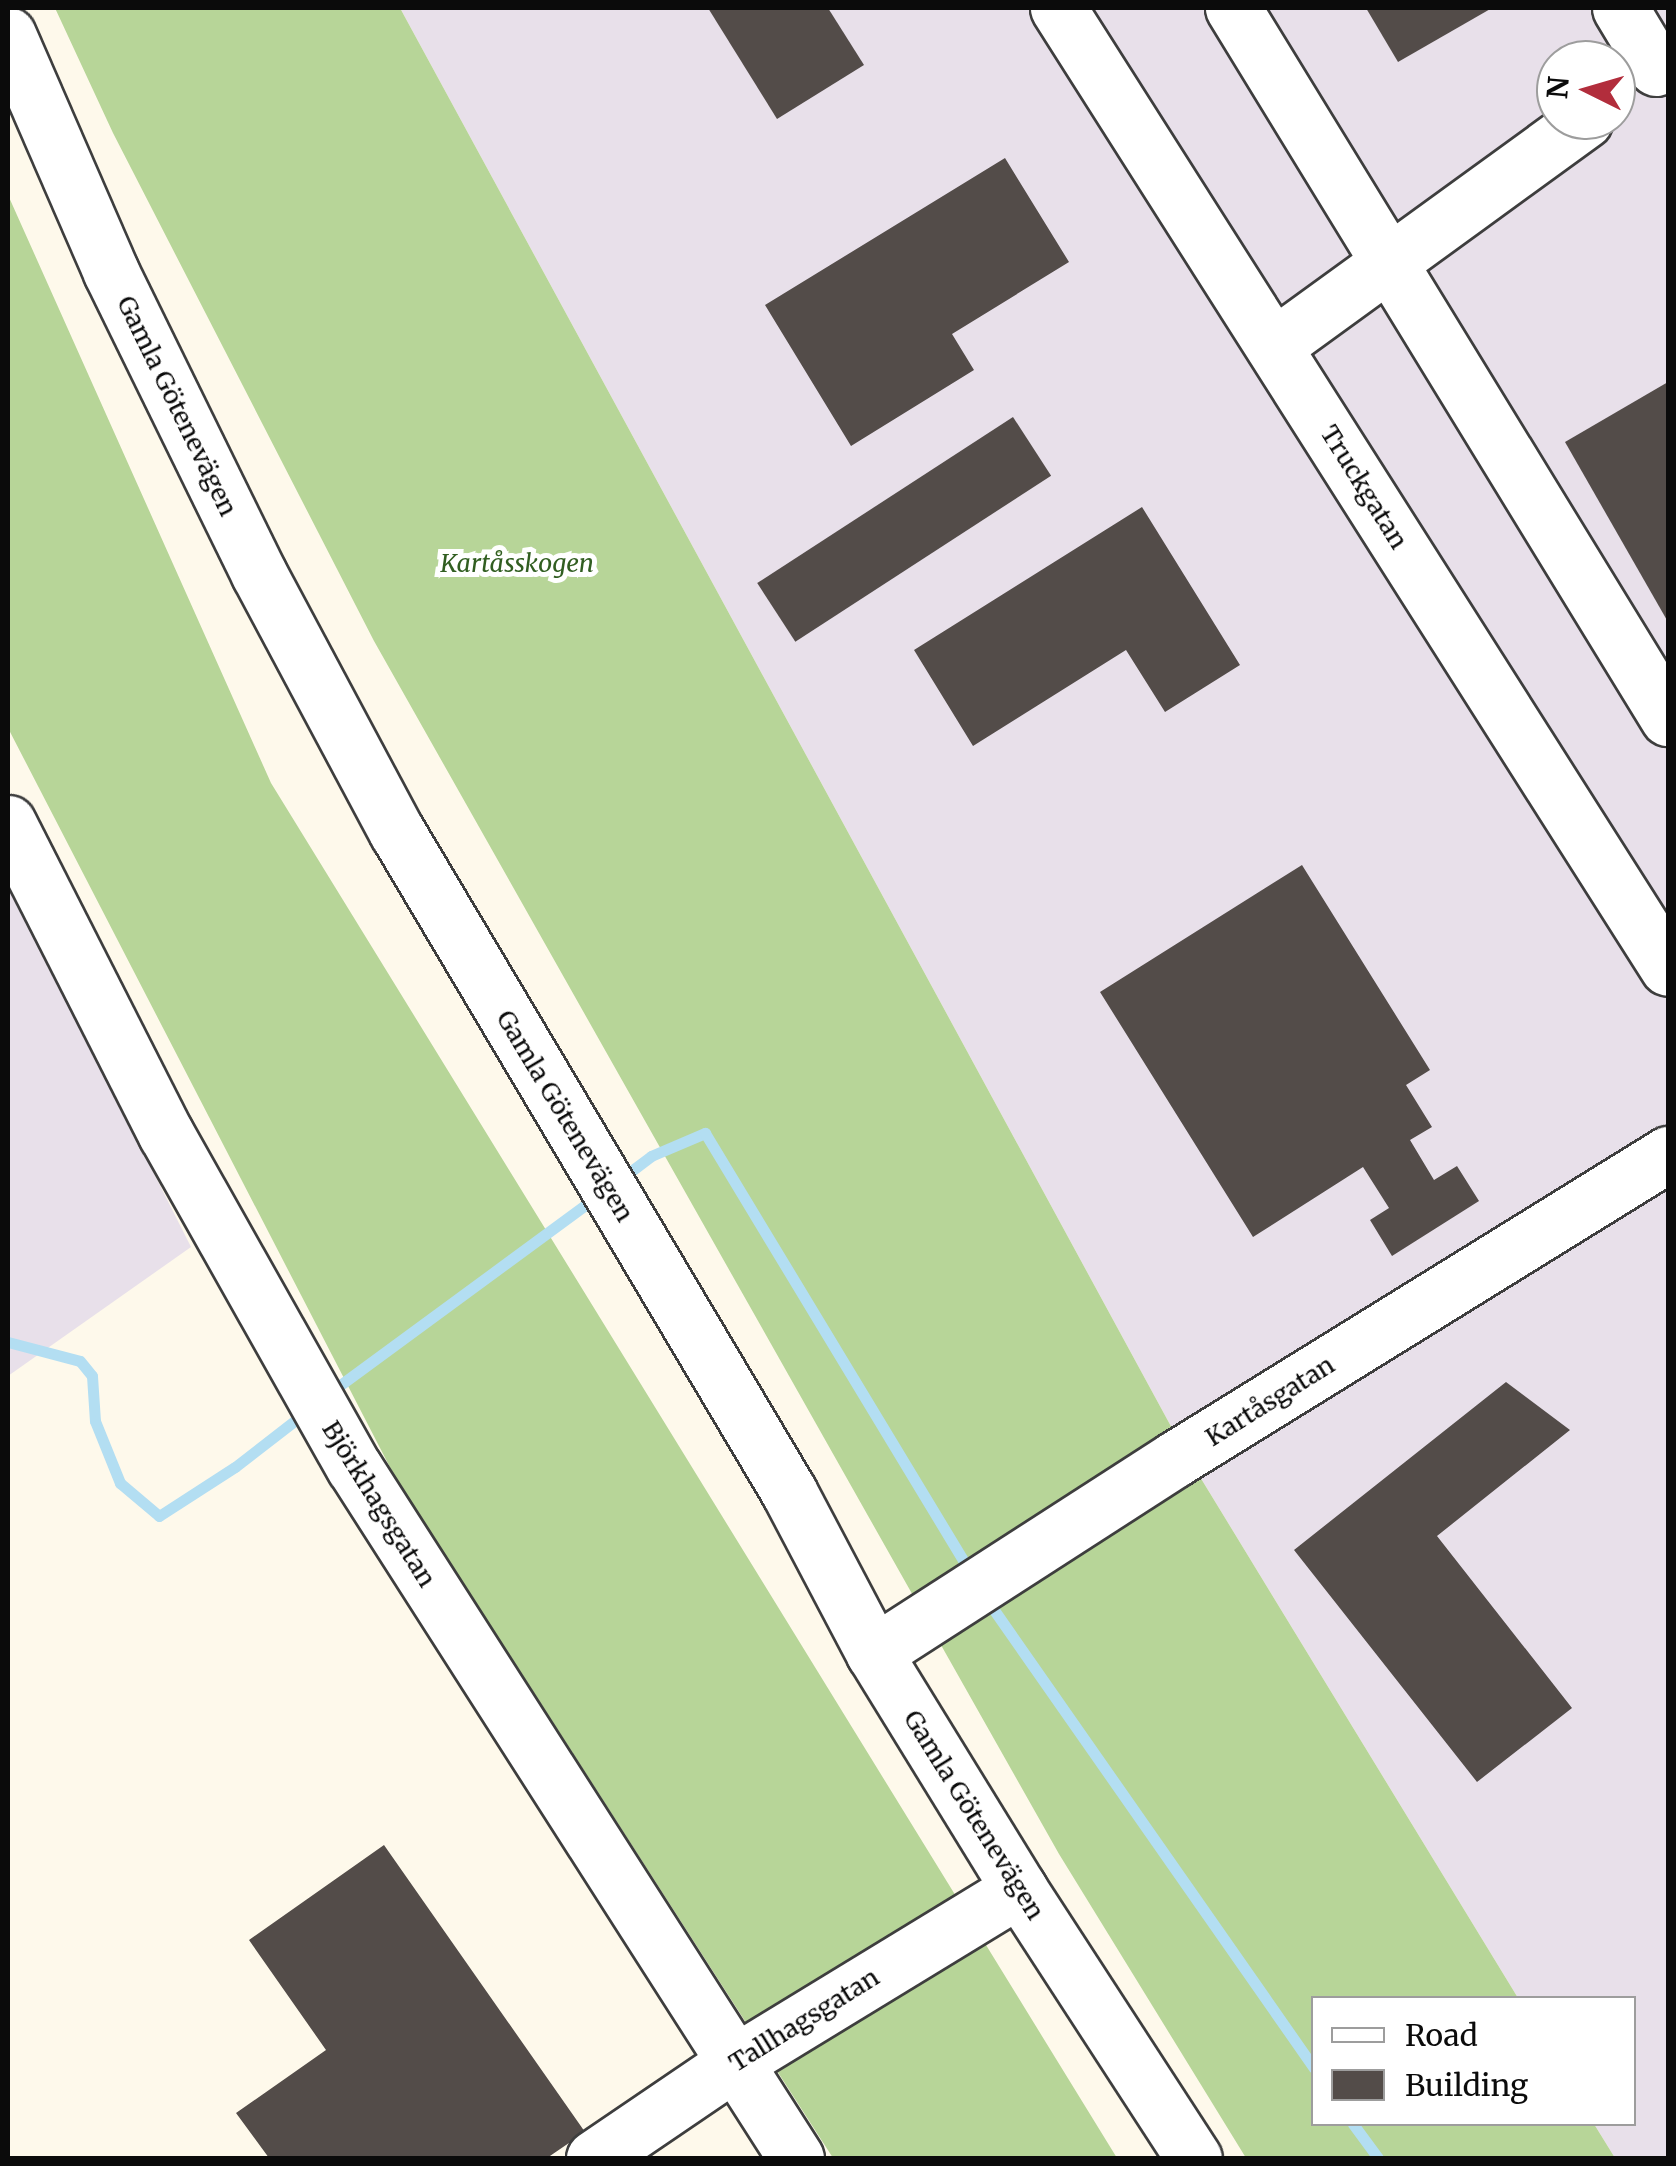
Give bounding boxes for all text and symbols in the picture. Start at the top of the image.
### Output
north arrow [1536,40,1636,140]
text: N [1539,75,1577,100]
street label: Gamla Götenevägen [111,291,243,521]
street label: Truckgatan [1314,420,1414,554]
park label: Kartåsskogen [440,548,594,578]
street label: Gamla Götenevägen [490,1005,640,1227]
street label: Kartåsgatan [1200,1350,1340,1452]
street label: Björkhagsgatan [316,1415,442,1593]
street label: Gamla Götenevägen [897,1705,1051,1925]
street label: Tallhagsgatan [724,1962,884,2078]
legend [1311,1996,1636,2126]
text: Road [1405,2016,1478,2054]
text: Building [1405,2066,1528,2104]

